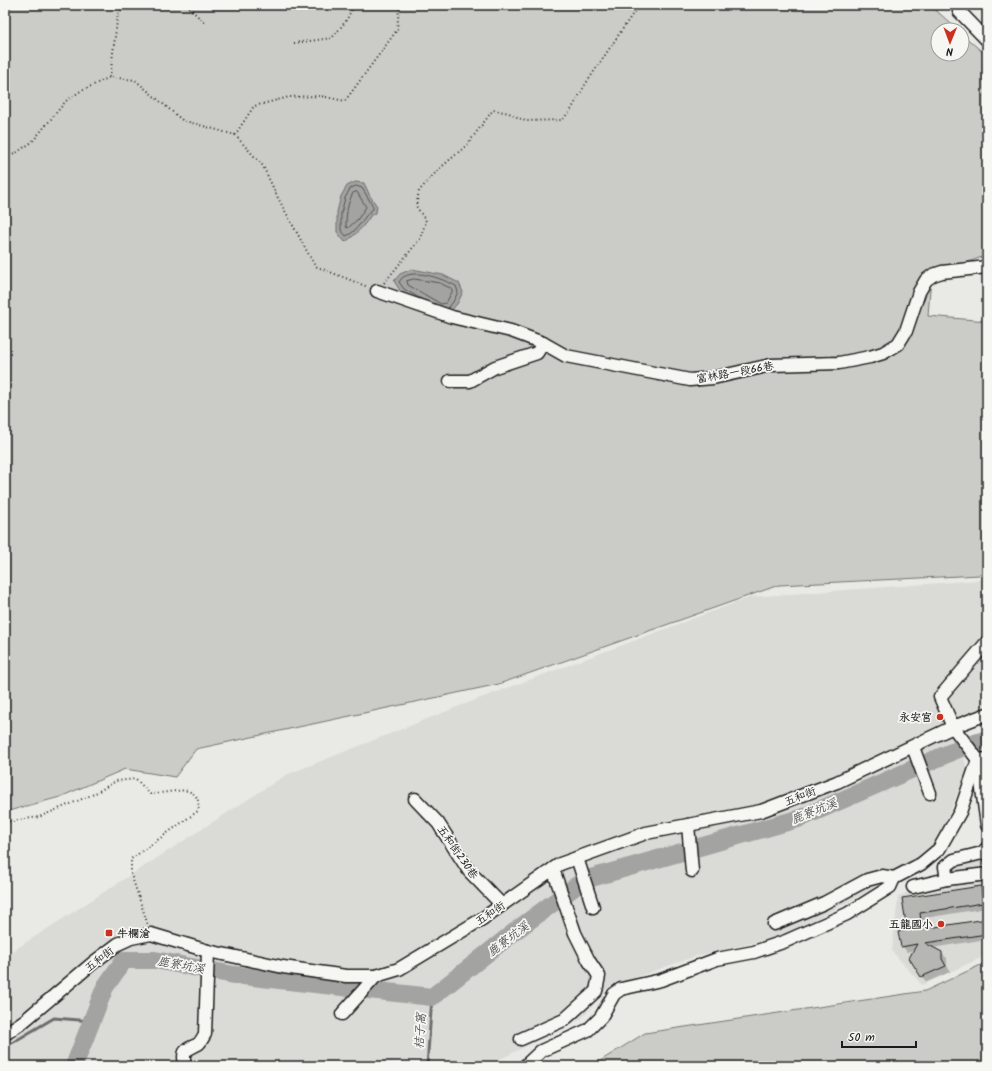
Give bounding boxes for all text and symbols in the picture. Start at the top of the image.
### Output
north arrow [930,22,970,62]
text: N [946,42,953,60]
street label: 富林路一段66巷 [695,357,775,389]
place label: 永安宮 [899,709,932,727]
marker: 永安宮 [935,712,945,722]
street label: 五和街 [782,782,820,811]
water label: 鹿寮坑溪 [788,793,841,829]
street label: 五和街230巷 [432,822,482,883]
street label: 五和街 [472,897,510,931]
place label: 五龍國小 [889,916,933,934]
water label: 鹿寮坑溪 [483,917,534,961]
marker: 五龍國小 [936,919,946,929]
place label: 牛欄滄 [117,925,151,943]
marker: 牛欄滄 [104,928,114,938]
street label: 五和街 [81,942,119,977]
water label: 鹿寮坑溪 [156,952,207,979]
water label: 桔子窩 [410,1010,431,1050]
scale bar [842,1023,916,1049]
text: 50 m [848,1028,875,1047]

